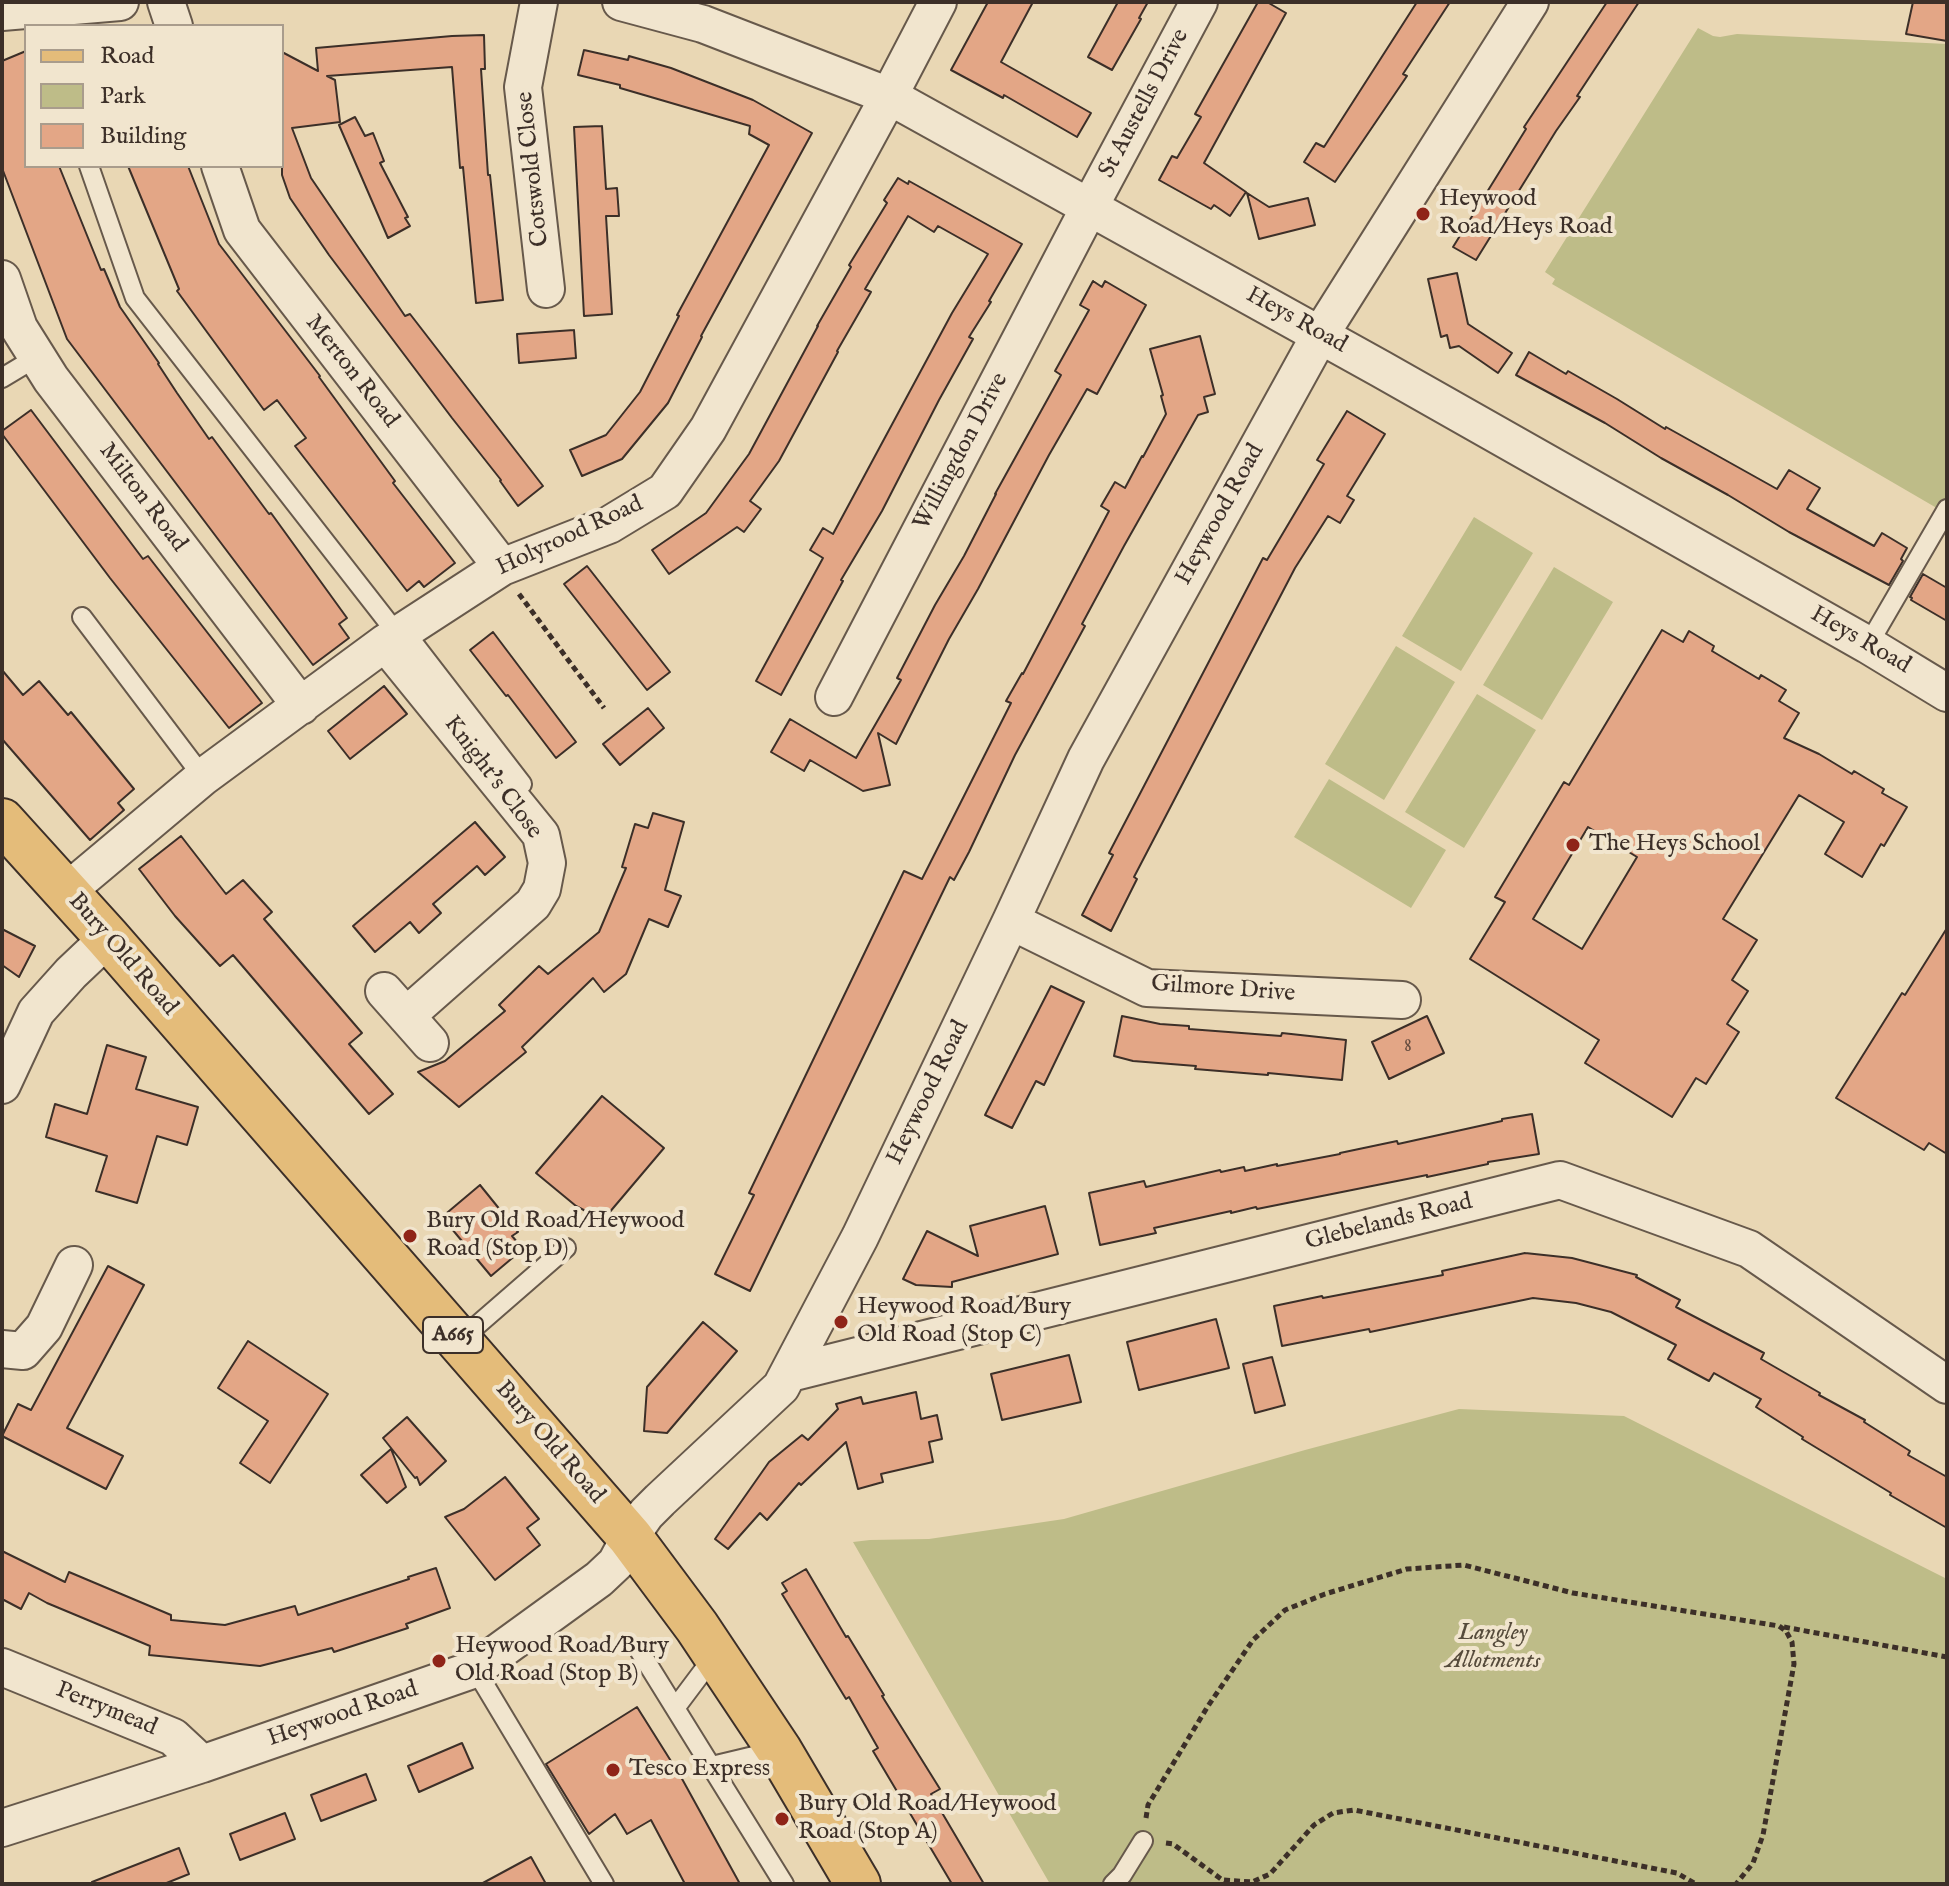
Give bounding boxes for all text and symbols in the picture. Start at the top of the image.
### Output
legend [24,24,284,168]
street label: St Austells Drive [1094,24,1196,184]
text: Road [100,41,154,72]
text: Park [100,81,146,112]
street label: Cotswold Close [512,90,556,248]
text: Building [100,121,186,152]
place label: Heywood Road/Heys Road [1439,186,1612,242]
marker: Heywood Road/Heys Road [1414,205,1432,223]
street label: Heys Road [1240,281,1352,361]
street label: Merton Road [298,310,404,434]
street label: Willingdon Drive [908,368,1016,536]
street label: Milton Road [92,438,192,558]
street label: Heywood Road [1170,439,1272,591]
street label: Holyrood Road [492,491,648,583]
street label: Heys Road [1805,601,1915,681]
street label: Knight's Close [436,711,548,845]
place label: The Heys School [1589,831,1760,859]
marker: The Heys School [1564,836,1582,854]
street label: Bury Old Road [61,888,183,1022]
street label: Gilmore Drive [1150,971,1296,1009]
street label: Heywood Road [882,1016,976,1170]
house number: 8 [1404,1035,1412,1059]
street label: Glebelands Road [1303,1188,1475,1258]
place label: Bury Old Road/Heywood Road (Stop D) [426,1208,684,1264]
marker: Bury Old Road/Heywood Road (Stop D) [401,1227,419,1245]
place label: Heywood Road/Bury Old Road (Stop C) [857,1294,1071,1350]
marker: Heywood Road/Bury Old Road (Stop C) [832,1313,850,1331]
road number: A665 [423,1317,483,1353]
street label: Bury Old Road [488,1376,610,1510]
park label: Langley Allotments [1446,1620,1540,1676]
place label: Heywood Road/Bury Old Road (Stop B) [455,1633,669,1689]
marker: Heywood Road/Bury Old Road (Stop B) [430,1652,448,1670]
street label: Heywood Road [264,1676,422,1754]
street label: Perrymead [51,1677,161,1743]
place label: Tesco Express [629,1756,770,1784]
marker: Tesco Express [604,1761,622,1779]
place label: Bury Old Road/Heywood Road (Stop A) [798,1791,1056,1847]
marker: Bury Old Road/Heywood Road (Stop A) [773,1810,791,1828]

